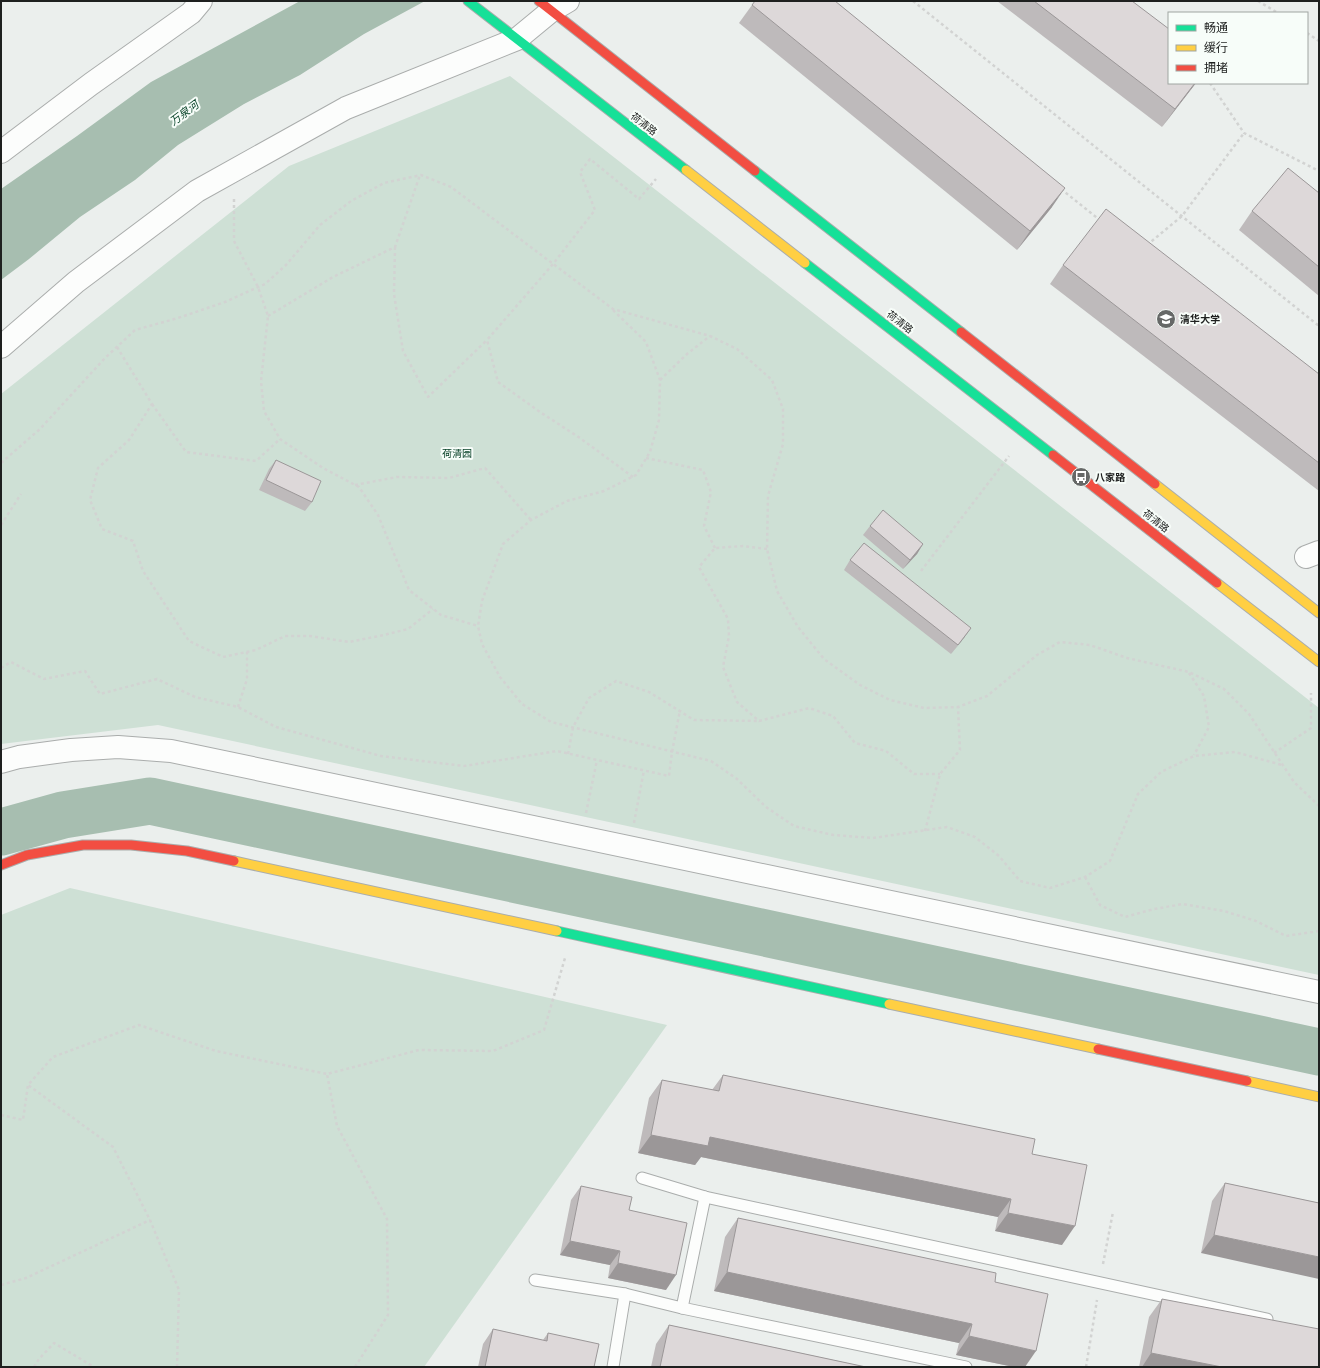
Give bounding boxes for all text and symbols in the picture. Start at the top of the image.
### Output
legend [1168,12,1308,84]
text: 畅通 [1204,20,1228,35]
text: 缓行 [1204,40,1228,55]
text: 拥堵 [1204,60,1228,75]
water label: 万泉河 [167,96,203,129]
street label: 荷清路 [628,110,660,138]
street label: 荷清路 [884,308,916,336]
school or university icon: 清华大学 [1155,308,1177,330]
place label: 清华大学 [1180,313,1220,326]
park label: 荷清园 [442,447,472,460]
bus stop icon: 八家路 [1070,466,1092,488]
place label: 八家路 [1095,471,1126,484]
street label: 荷清路 [1140,507,1172,535]

